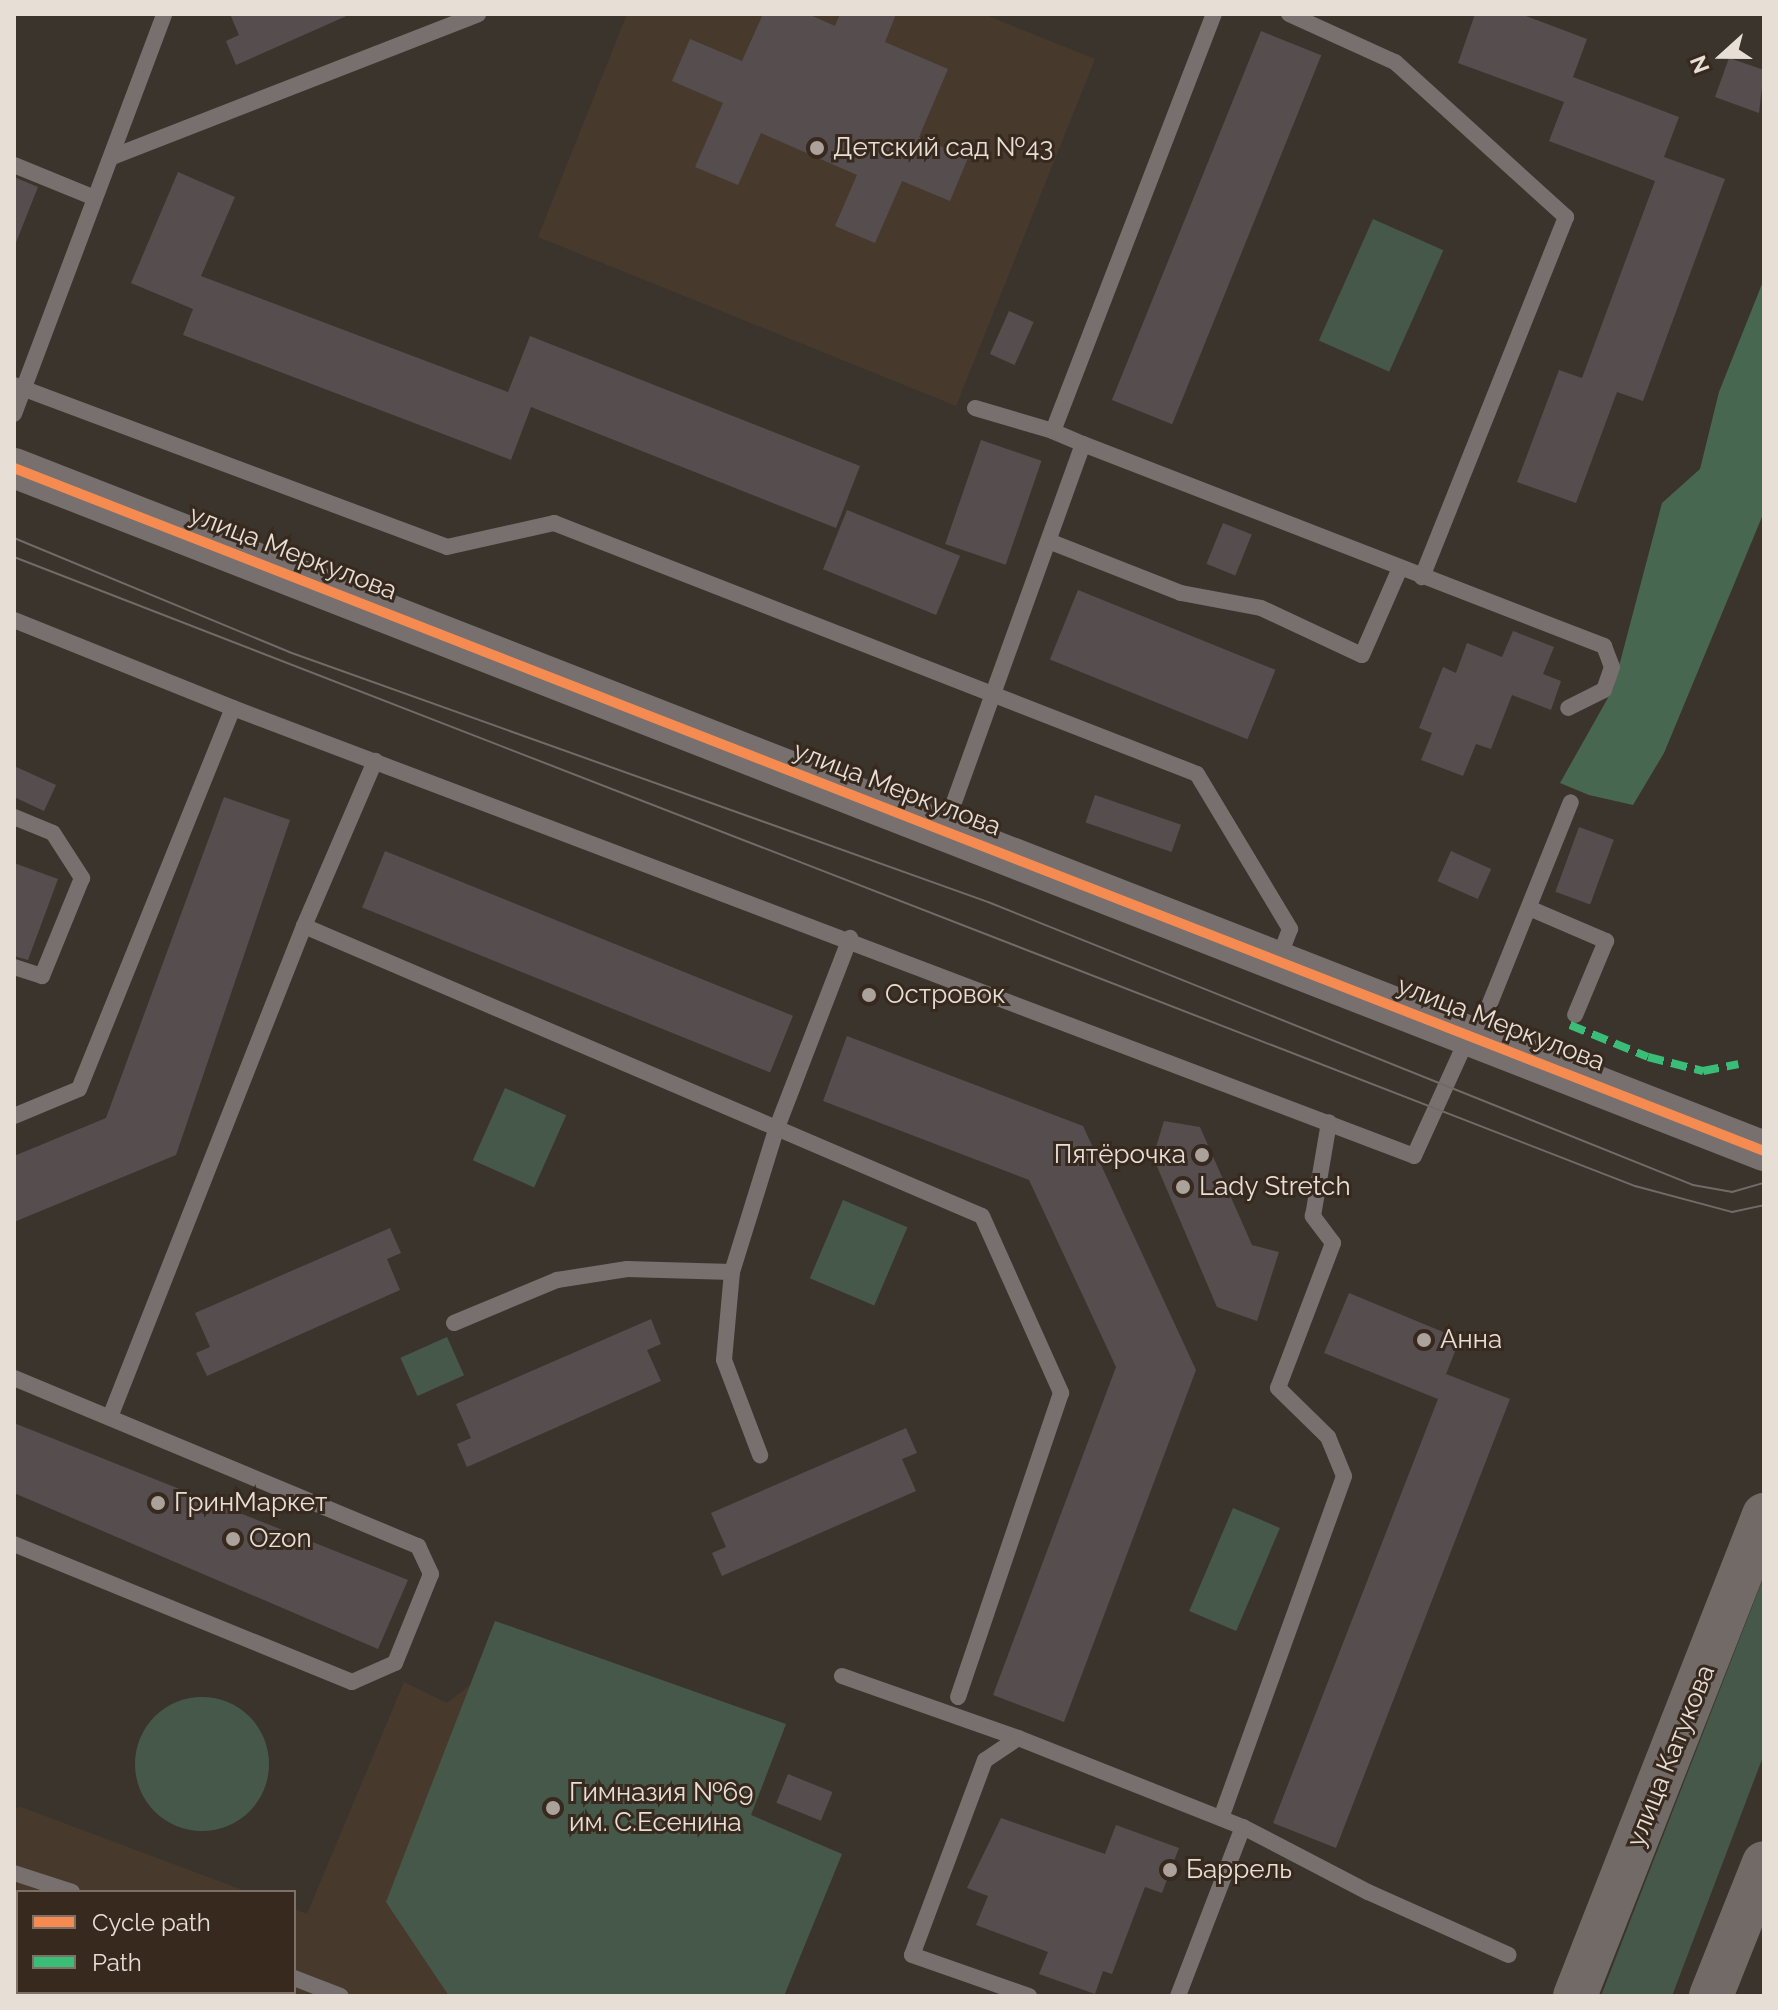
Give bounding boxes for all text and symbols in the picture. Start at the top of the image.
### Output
north arrow [1682,16,1762,96]
text: N [1684,52,1715,77]
place label: Детский сад №43 [833,132,1053,164]
marker: Детский сад №43 [808,139,826,157]
street label: улица Меркулова [185,499,401,607]
street label: улица Меркулова [789,735,1005,843]
street label: улица Меркулова [1393,970,1609,1078]
place label: Островок [885,979,1006,1011]
marker: Островок [860,986,878,1004]
place label: Пятёрочка [1054,1139,1186,1171]
marker: Пятёрочка [1193,1146,1211,1164]
place label: Lady Stretch [1199,1171,1351,1203]
marker: Lady Stretch [1174,1178,1192,1196]
place label: Анна [1440,1324,1502,1356]
marker: Анна [1415,1331,1433,1349]
place label: ГринМаркет [174,1487,327,1519]
marker: ГринМаркет [149,1494,167,1512]
place label: Ozon [249,1523,312,1555]
marker: Ozon [224,1530,242,1548]
street label: улица Катукова [1620,1660,1722,1852]
place label: Гимназия №69 им. С.Есенина [569,1777,753,1838]
marker: Гимназия №69 им. С.Есенина [544,1799,562,1817]
place label: Баррель [1186,1854,1292,1886]
marker: Баррель [1161,1861,1179,1879]
legend [16,1890,296,1994]
text: Cycle path [92,1908,211,1937]
text: Path [92,1948,142,1977]

